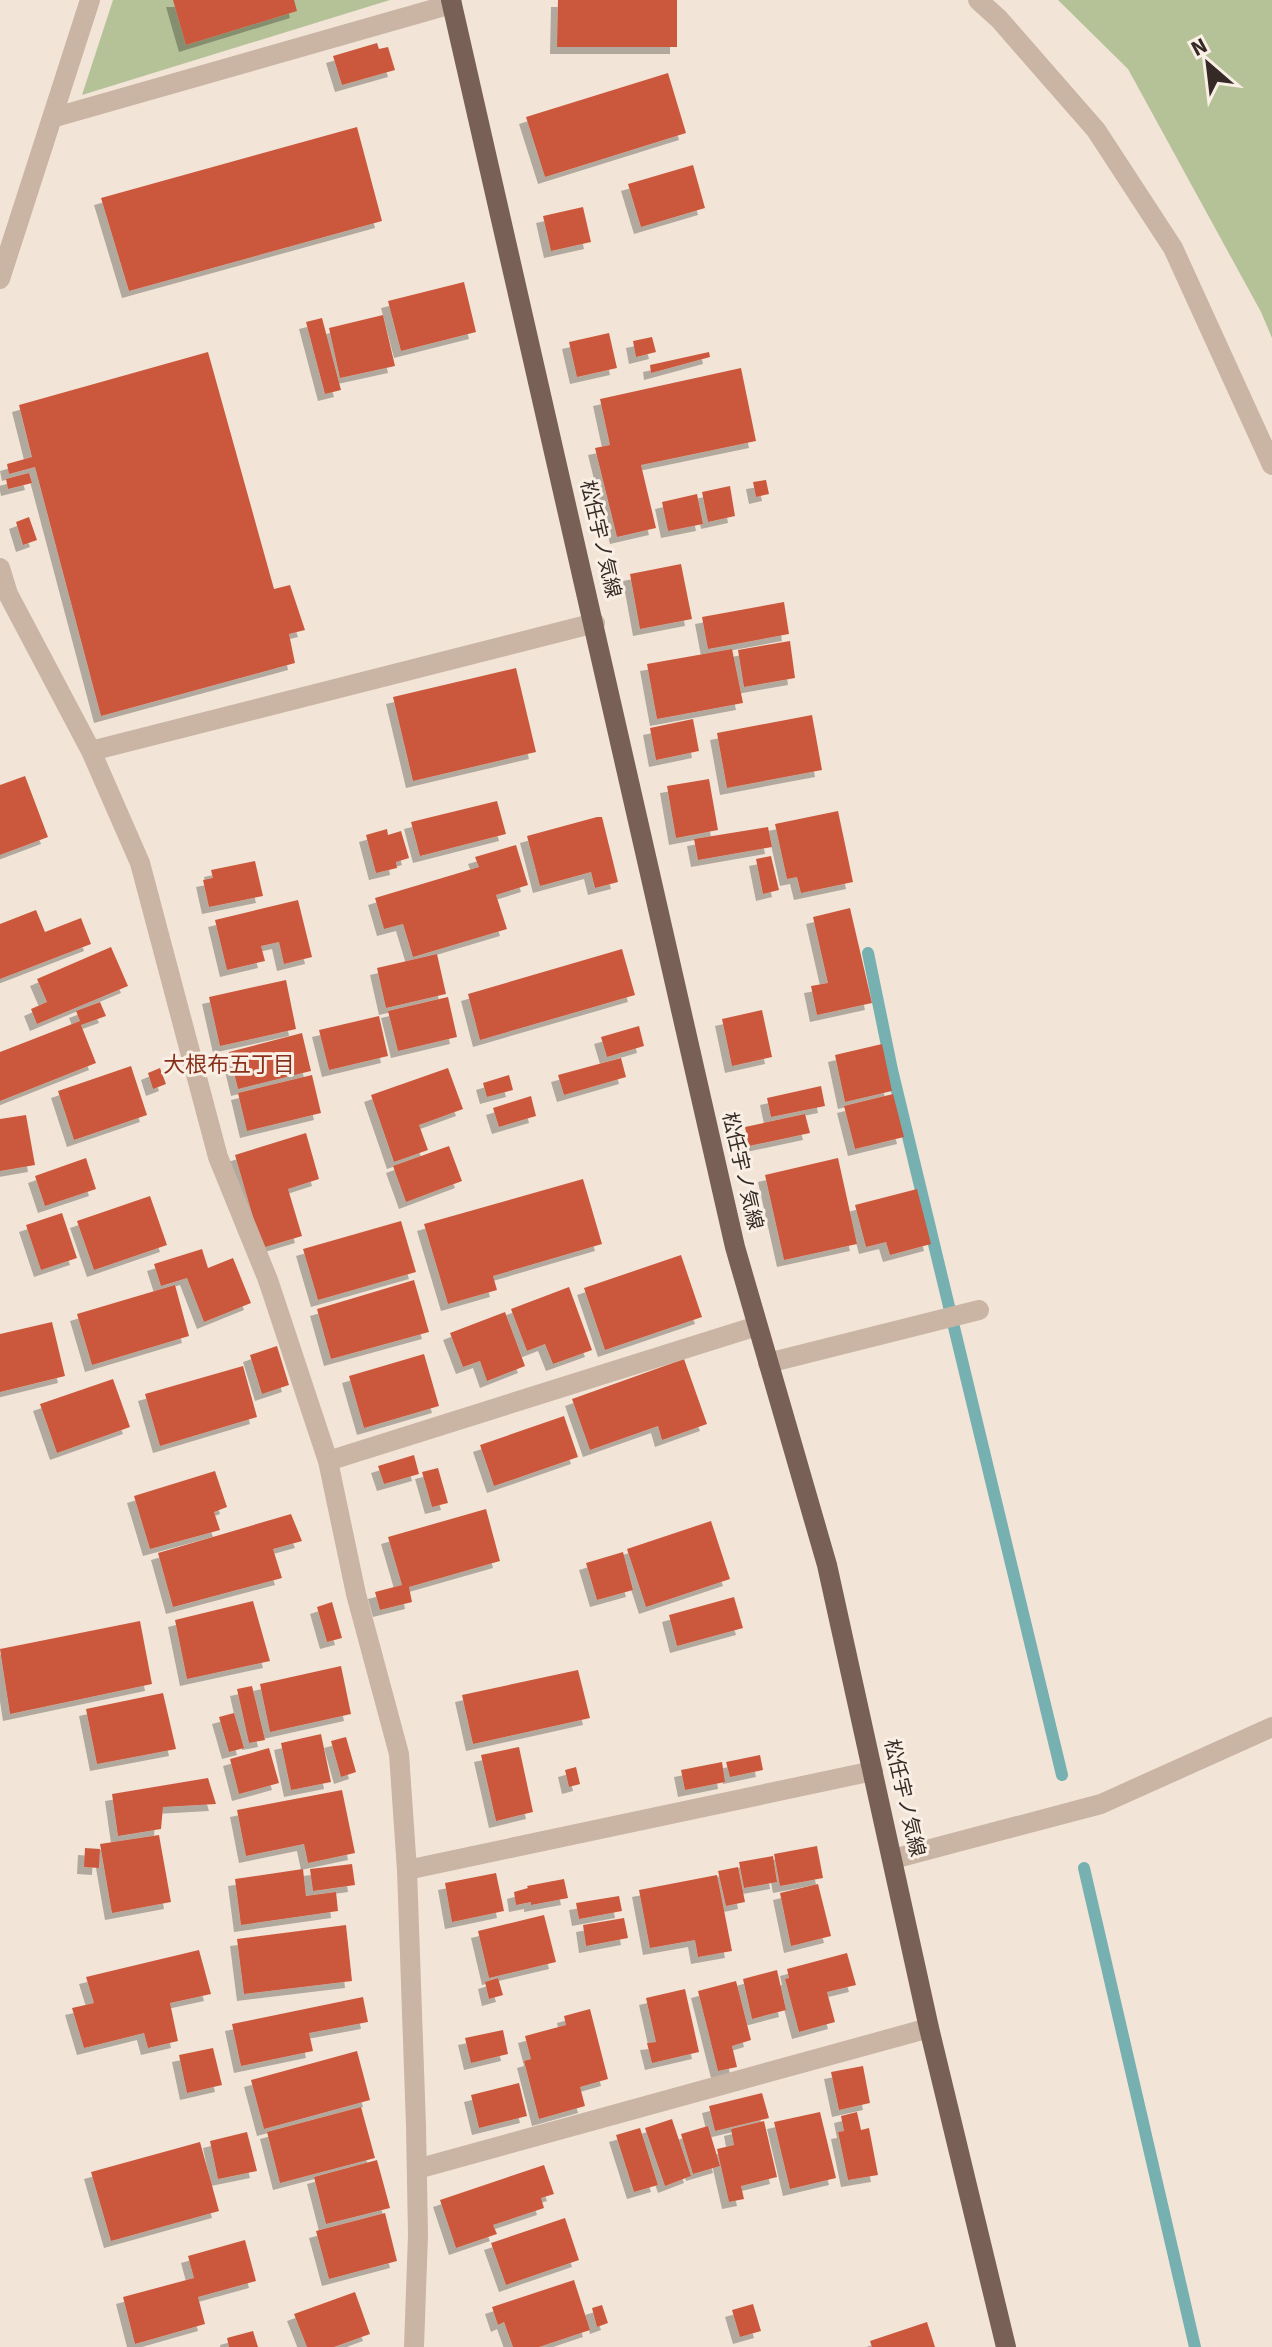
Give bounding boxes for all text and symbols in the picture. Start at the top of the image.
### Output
north arrow [1168,24,1248,104]
text: N [1185,30,1213,65]
street label: 松任宇ノ気線 [573,477,627,601]
district label: 大根布五丁目 [163,1049,295,1081]
street label: 松任宇ノ気線 [715,1109,769,1233]
street label: 松任宇ノ気線 [877,1736,931,1860]

